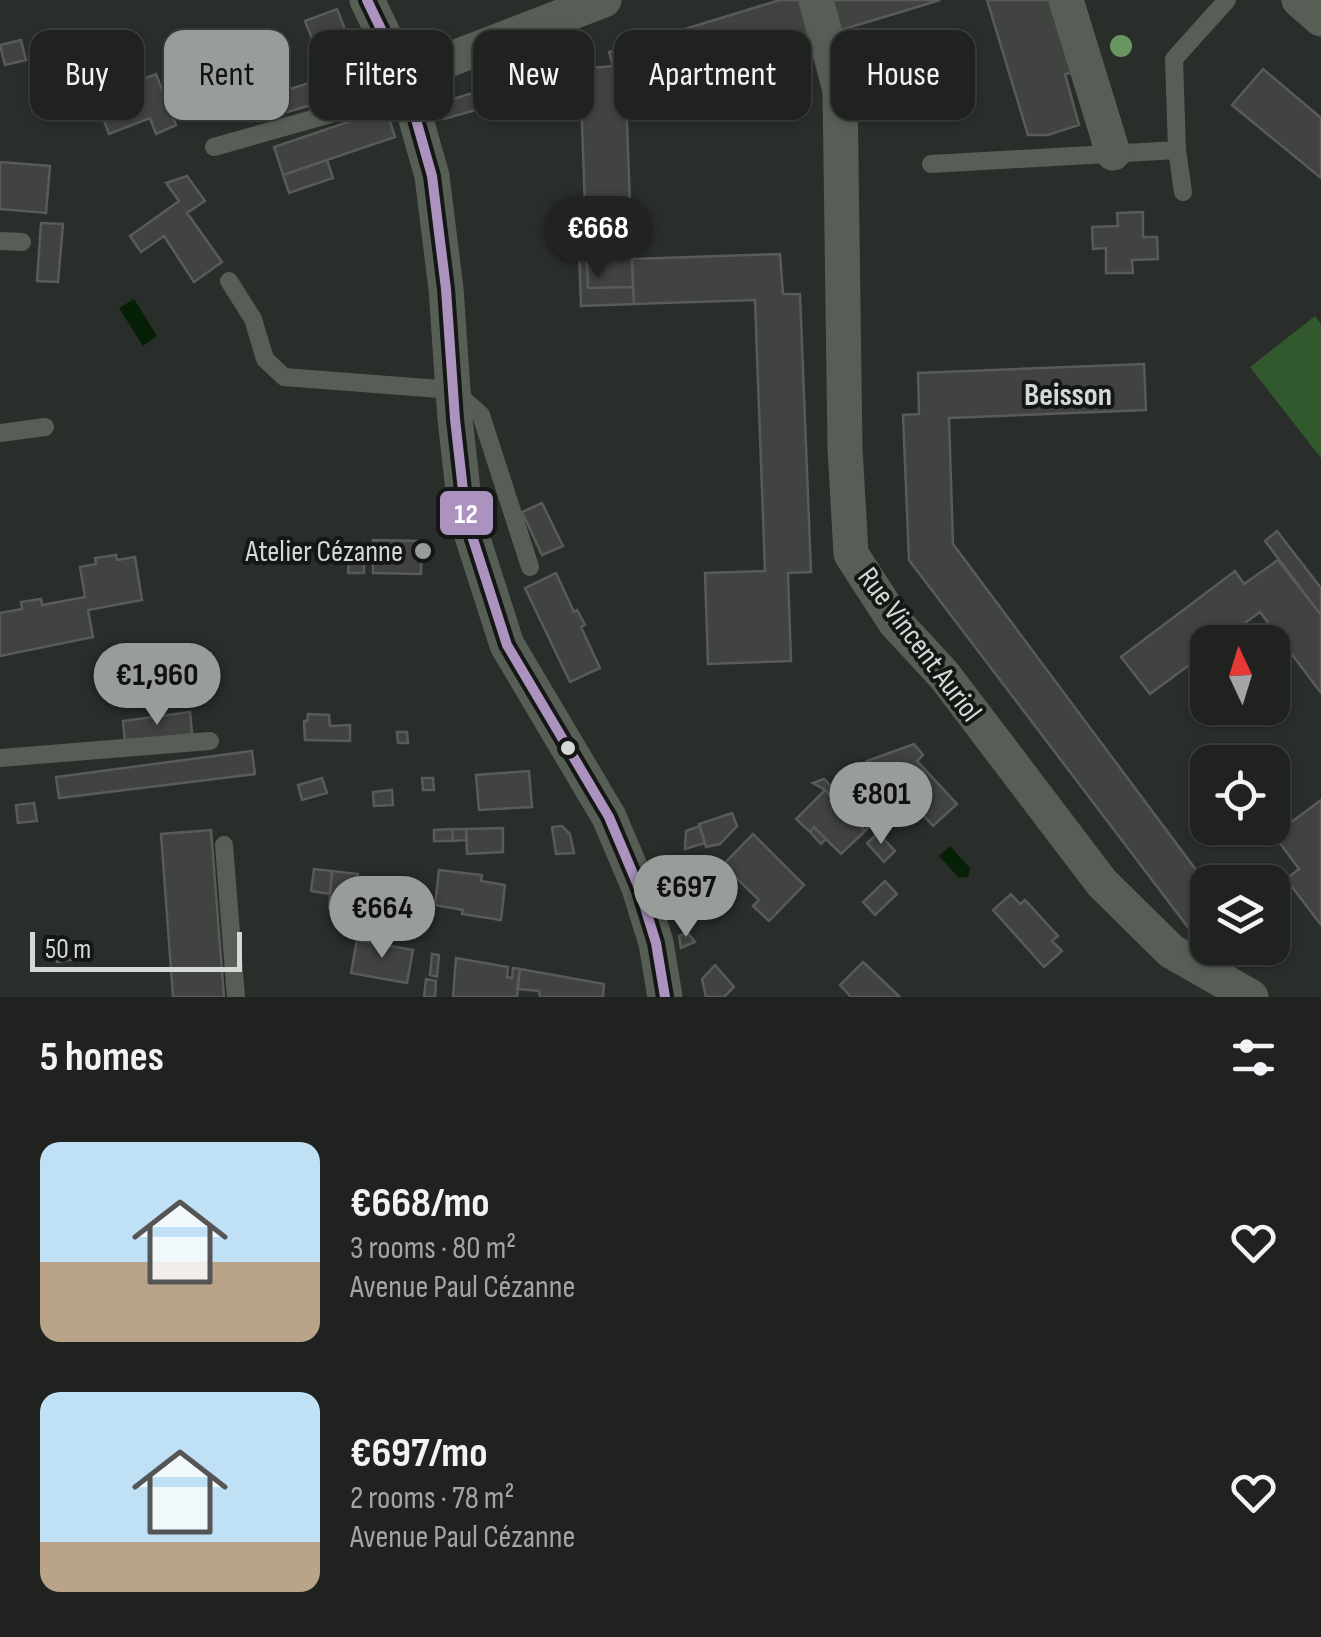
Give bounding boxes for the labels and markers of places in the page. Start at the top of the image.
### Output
pin: €668 [539,196,657,281]
place label: Atelier Cézanne [245,534,403,570]
marker: Atelier Cézanne [412,540,434,562]
pin: €1,960 [76,643,238,728]
unlabelled marker [558,738,578,758]
pin: €801 [822,762,940,847]
pin: €697 [627,855,745,940]
pin: €664 [323,876,441,961]

